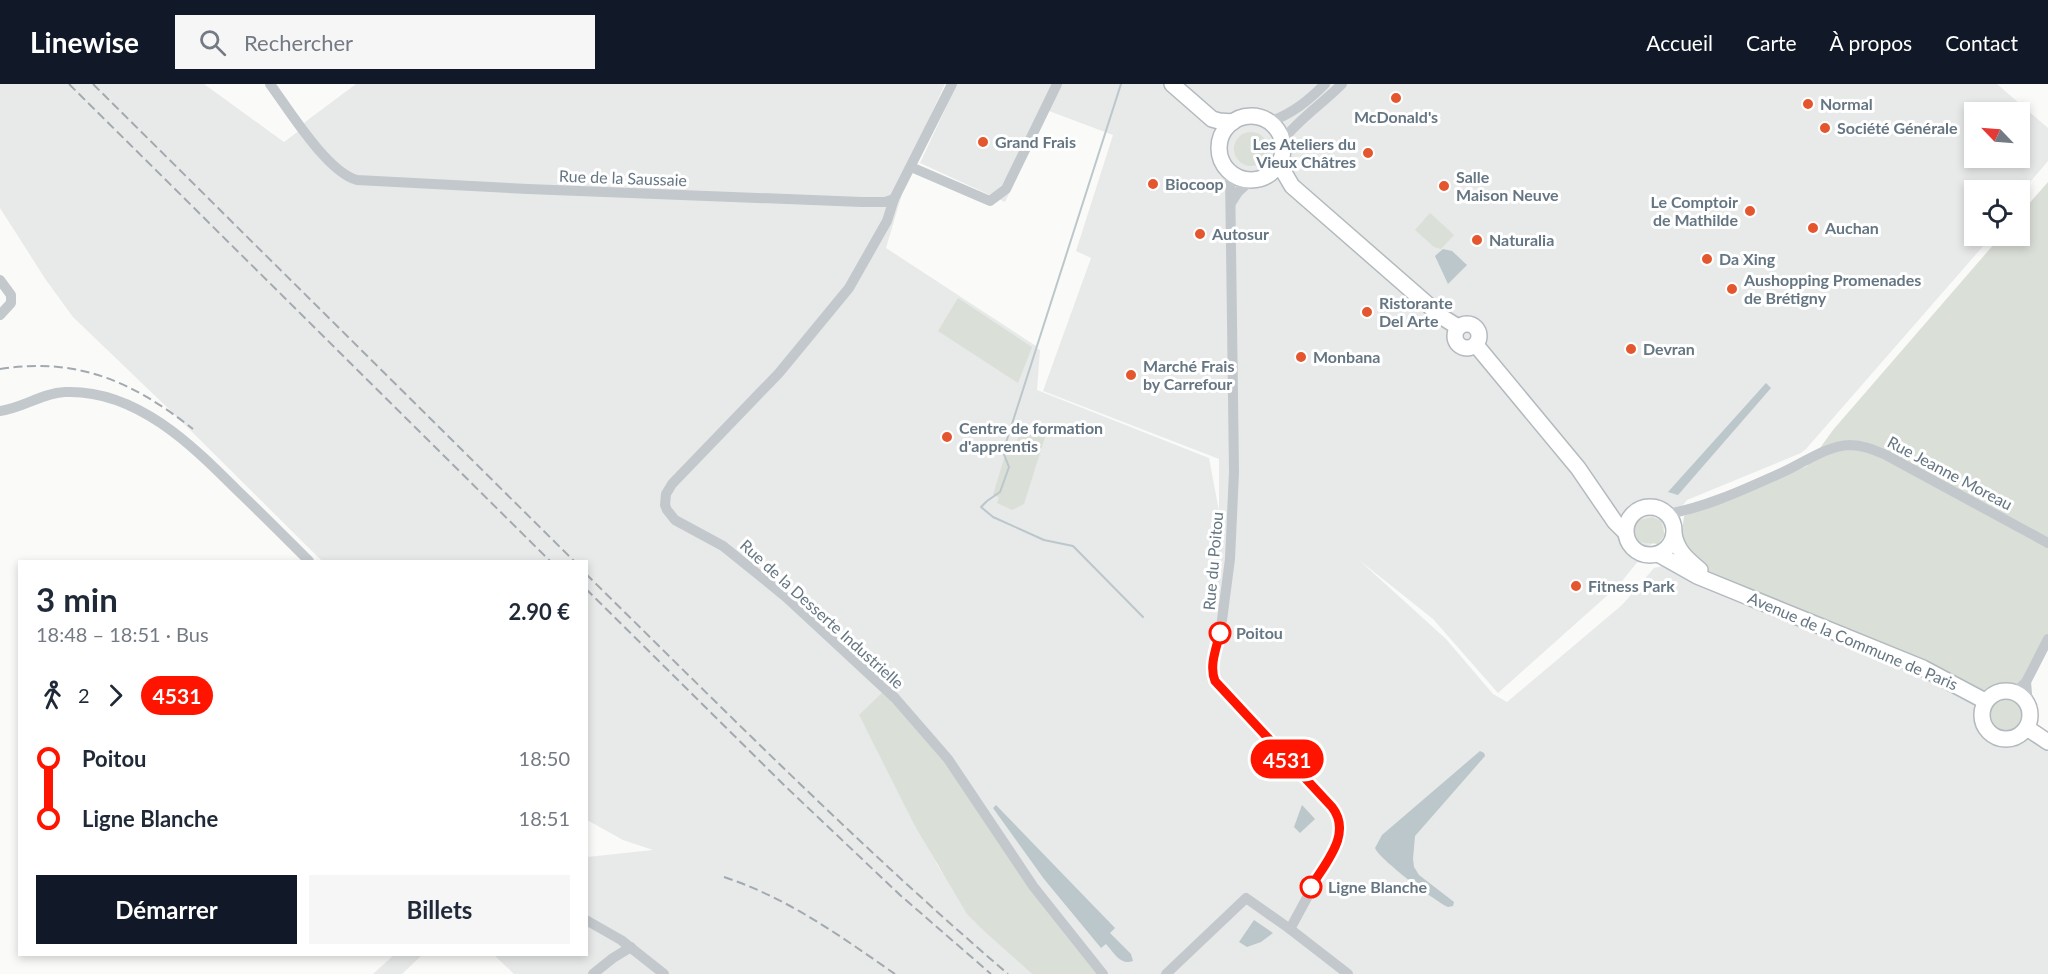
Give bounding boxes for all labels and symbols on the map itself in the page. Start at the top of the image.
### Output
marker: McDonald's [1389,91,1403,105]
place label: Normal [1820,94,1873,113]
marker: Normal [1801,97,1815,111]
north arrow [1964,102,2030,168]
place label: McDonald's [1354,107,1438,126]
place label: Société Générale [1837,118,1958,137]
marker: Société Générale [1818,121,1832,135]
place label: Grand Frais [995,132,1076,151]
place label: Les Ateliers du Vieux Châtres [1253,134,1356,171]
marker: Grand Frais [976,135,990,149]
marker: Les Ateliers du Vieux Châtres [1361,146,1375,160]
street label: Rue de la Saussaie [559,166,687,189]
place label: Salle Maison Neuve [1456,167,1559,204]
place label: Biocoop [1165,174,1224,193]
marker: Biocoop [1146,177,1160,191]
marker: Salle Maison Neuve [1437,179,1451,193]
place label: Le Comptoir de Mathilde [1651,192,1738,229]
marker: Le Comptoir de Mathilde [1743,204,1757,218]
place label: Auchan [1824,218,1879,237]
marker: Auchan [1806,221,1820,235]
place label: Autosur [1211,224,1269,243]
marker: Autosur [1193,227,1207,241]
place label: Naturalia [1489,230,1554,249]
marker: Naturalia [1470,233,1484,247]
place label: Da Xing [1719,249,1776,268]
marker: Da Xing [1700,252,1714,266]
place label: Aushopping Promenades de Brétigny [1743,270,1921,307]
marker: Aushopping Promenades de Brétigny [1725,282,1739,296]
place label: Ristorante Del Arte [1379,293,1453,330]
marker: Ristorante Del Arte [1360,305,1374,319]
place label: Devran [1643,339,1695,358]
marker: Devran [1624,342,1638,356]
place label: Monbana [1313,347,1380,366]
marker: Monbana [1294,350,1308,364]
place label: Marché Frais by Carrefour [1143,356,1234,393]
marker: Marché Frais by Carrefour [1124,368,1138,382]
place label: Centre de formation d'apprentis [959,418,1103,455]
marker: Centre de formation d'apprentis [940,430,954,444]
street label: Rue Jeanne Moreau [1885,432,2016,513]
street label: Rue du Poitou [1199,511,1226,611]
street label: Rue de la Desserte Industrielle [737,535,908,692]
place label: Fitness Park [1588,576,1675,595]
marker: Fitness Park [1569,579,1583,593]
street label: Avenue de la Commune de Paris [1745,588,1961,693]
marker: Poitou [1209,622,1231,644]
place label: Poitou [1236,623,1283,642]
line badge: 4531 [1245,740,1329,778]
marker: Ligne Blanche [1300,876,1322,898]
place label: Ligne Blanche [1328,877,1428,896]

